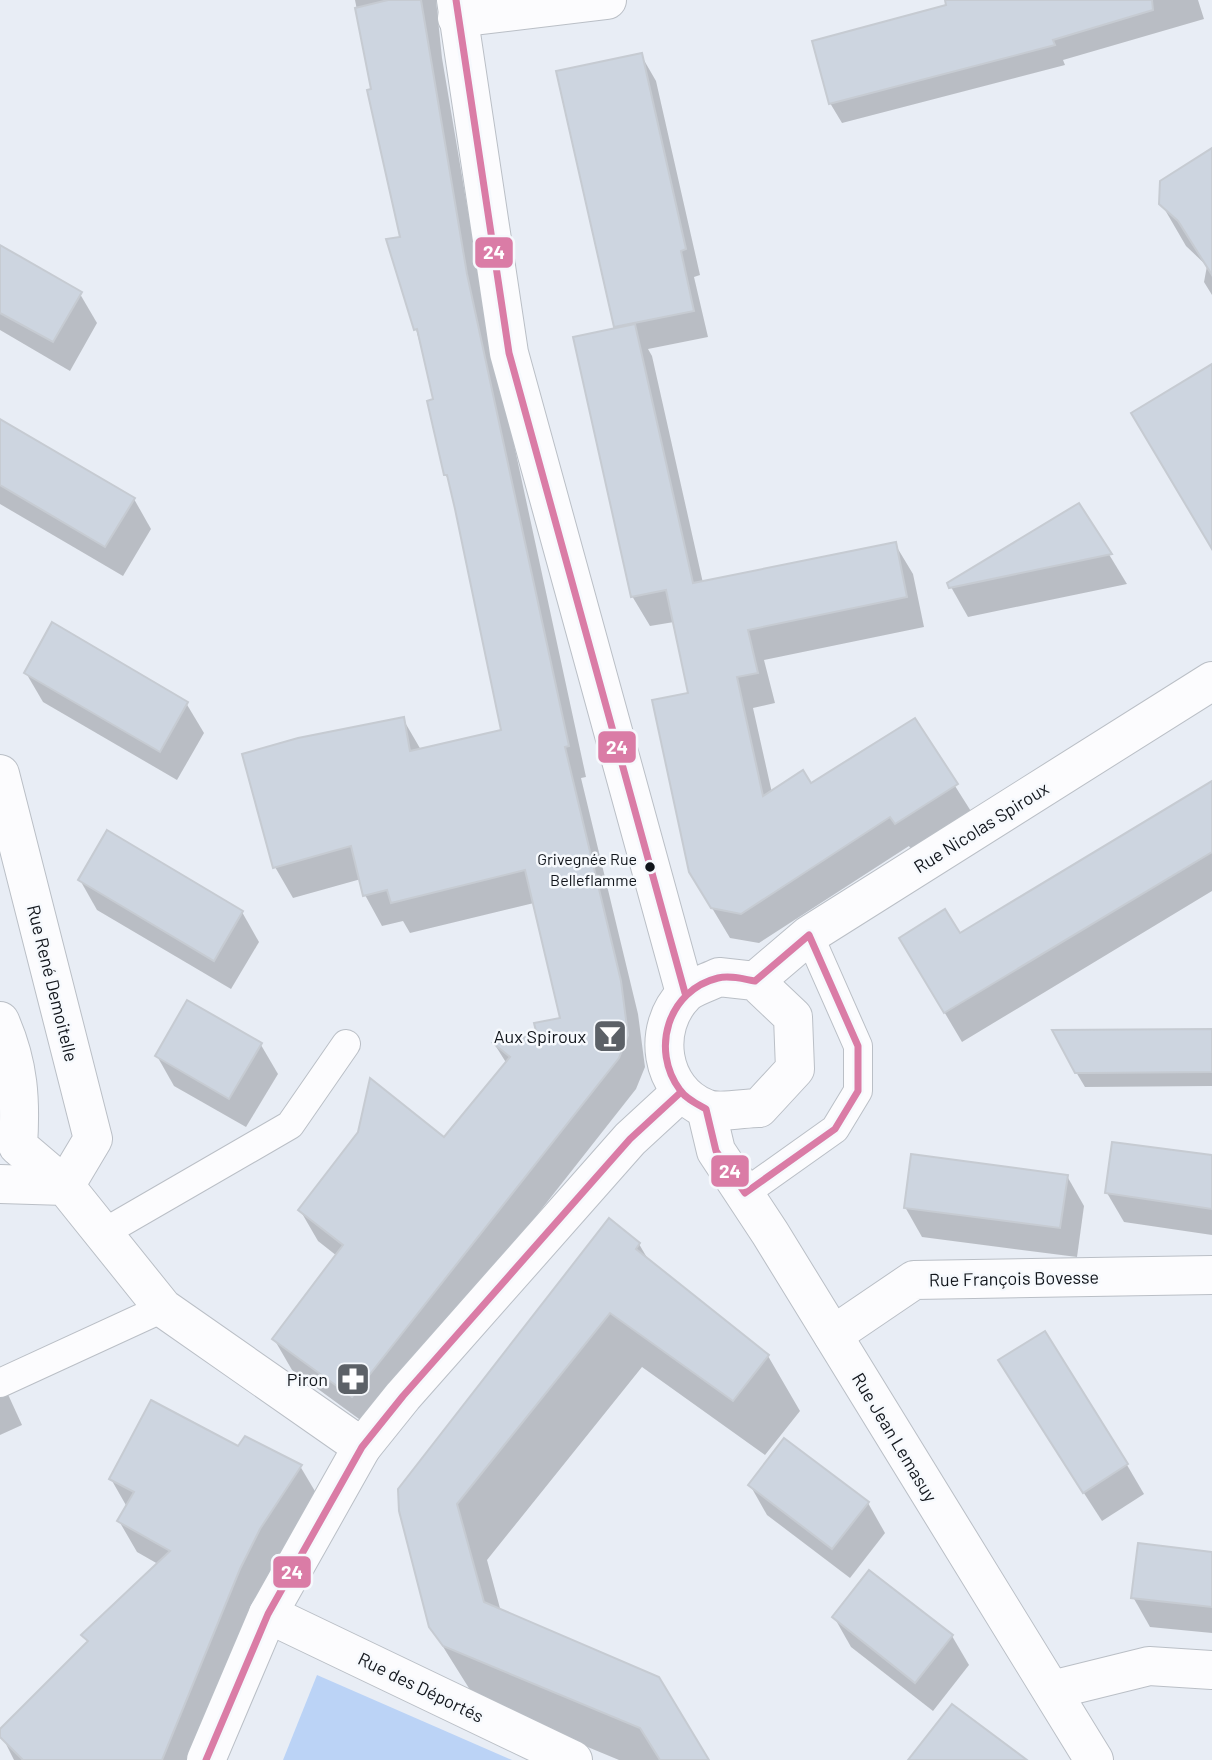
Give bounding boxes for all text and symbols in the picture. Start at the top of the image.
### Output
line badge: 24 [474,236,514,269]
text: 24 [483,240,505,263]
line badge: 24 [597,730,637,764]
text: 24 [606,735,628,758]
street label: Rue Nicolas Spiroux [910,776,1053,877]
place label: Grivegnée Rue Belleflamme [537,849,637,889]
marker: Grivegnée Rue Belleflamme [643,860,657,874]
street label: Rue René Demoitelle [23,902,83,1064]
bar icon: Aux Spiroux [591,1017,629,1055]
place label: Aux Spiroux [494,1025,586,1047]
line badge: 24 [710,1154,750,1188]
text: 24 [719,1159,741,1182]
street label: Rue François Bovesse [929,1266,1099,1290]
pharmacy icon: Piron [334,1360,372,1398]
place label: Piron [287,1368,328,1390]
street label: Rue Jean Lemasuy [848,1368,942,1506]
line badge: 24 [272,1555,312,1589]
text: 24 [281,1560,303,1583]
street label: Rue des Déportés [355,1647,487,1727]

